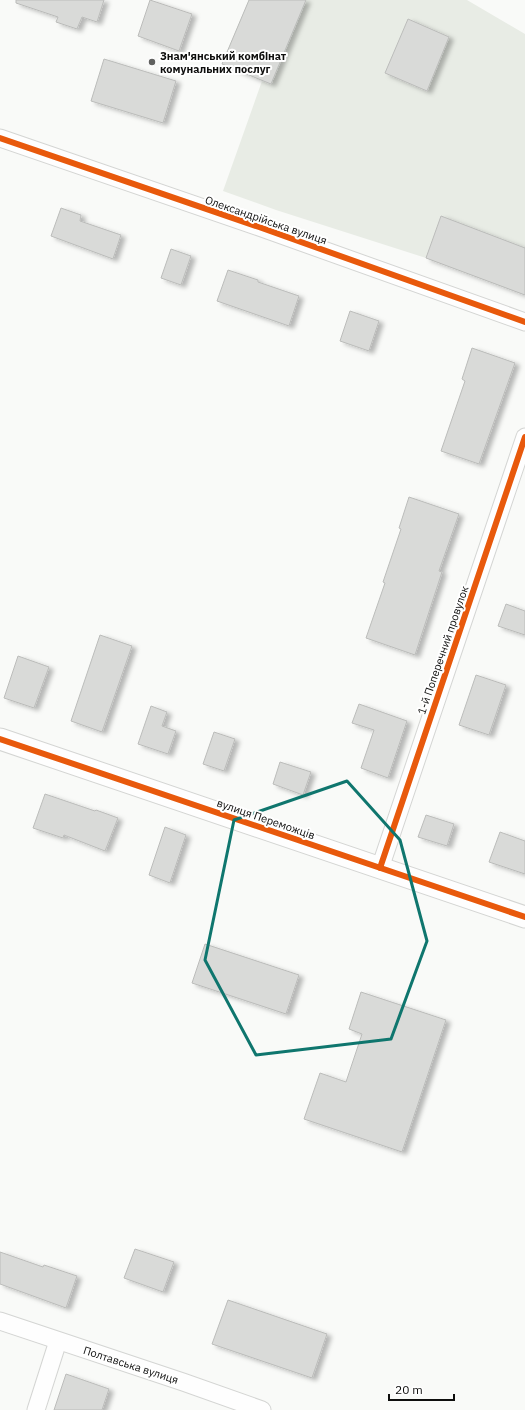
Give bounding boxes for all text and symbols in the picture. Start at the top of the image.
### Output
place label: Знам'янський комбінат комунальних послуг [160,49,287,76]
marker: Знам'янський комбінат комунальних послуг [147,57,157,67]
street label: Олександрійська вулиця [203,193,329,247]
street label: 1-й Поперечний провулок [414,584,472,716]
street label: вулиця Переможців [215,796,317,842]
street label: Полтавська вулиця [82,1343,180,1387]
scale bar [389,1376,454,1402]
text: 20 m [395,1382,423,1397]

